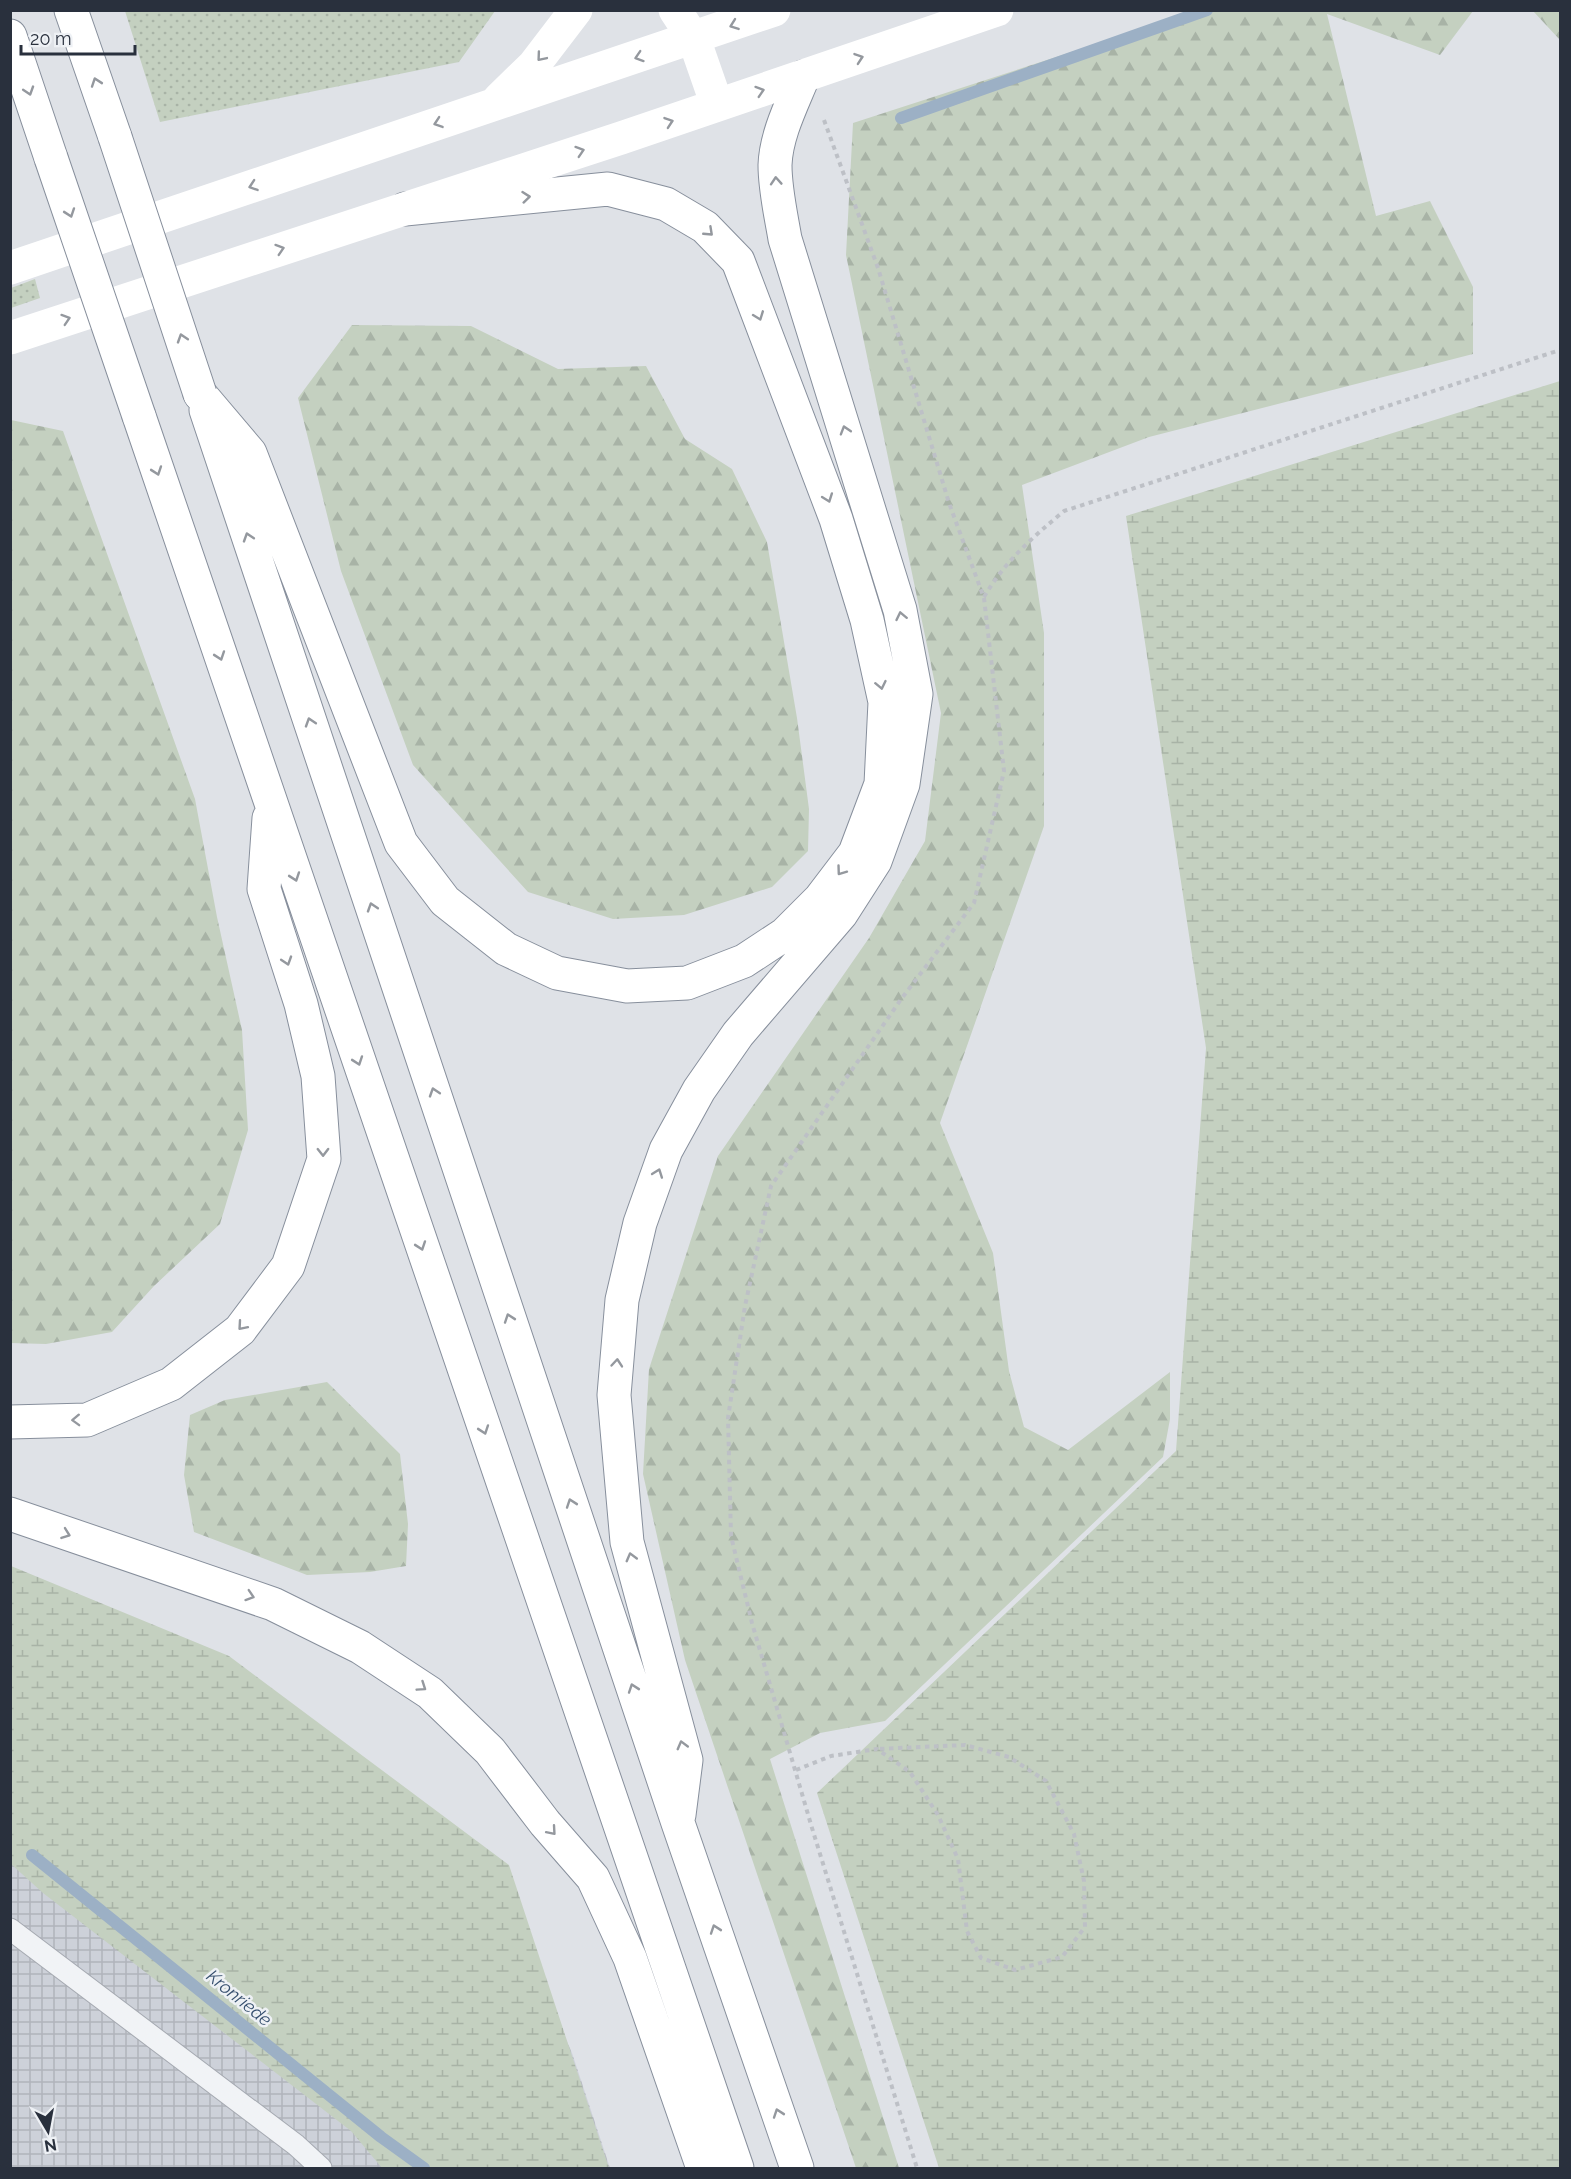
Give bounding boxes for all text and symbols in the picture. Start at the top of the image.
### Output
one-way arrow [729,17,740,30]
scale bar [21,18,135,56]
text: 20 m [30,28,72,49]
one-way arrow [537,50,548,61]
one-way arrow [634,50,645,62]
one-way arrow [853,53,864,65]
one-way arrow [90,77,103,88]
one-way arrow [22,85,34,96]
one-way arrow [754,86,765,98]
one-way arrow [433,116,444,129]
one-way arrow [663,116,674,129]
one-way arrow [574,146,585,159]
one-way arrow [770,177,783,186]
one-way arrow [248,179,259,191]
one-way arrow [521,191,530,204]
one-way arrow [62,207,75,218]
one-way arrow [703,225,713,236]
one-way arrow [274,244,285,256]
one-way arrow [752,309,764,320]
one-way arrow [60,314,71,327]
one-way arrow [176,333,189,344]
one-way arrow [840,425,852,436]
one-way arrow [150,465,163,476]
one-way arrow [820,492,833,503]
one-way arrow [243,532,255,543]
one-way arrow [896,612,909,622]
one-way arrow [213,650,225,661]
one-way arrow [874,680,887,690]
one-way arrow [305,717,317,728]
one-way arrow [838,864,849,875]
one-way arrow [288,871,301,881]
one-way arrow [366,902,379,913]
one-way arrow [280,955,292,966]
one-way arrow [351,1055,364,1066]
one-way arrow [428,1087,441,1098]
one-way arrow [316,1147,329,1156]
one-way arrow [650,1168,663,1179]
one-way arrow [414,1240,427,1251]
one-way arrow [504,1313,517,1324]
one-way arrow [239,1319,250,1330]
one-way arrow [610,1358,623,1367]
one-way arrow [71,1414,80,1427]
one-way arrow [477,1424,490,1435]
one-way arrow [566,1498,579,1509]
one-way arrow [60,1526,70,1539]
one-way arrow [626,1552,638,1562]
one-way arrow [244,1589,255,1601]
one-way arrow [416,1680,426,1692]
one-way arrow [628,1683,640,1694]
one-way arrow [677,1740,690,1750]
one-way arrow [545,1825,556,1835]
one-way arrow [709,1924,722,1935]
water label: Kronriede [203,1965,276,2030]
north arrow [18,2101,78,2161]
one-way arrow [773,2108,786,2119]
text: N [43,2135,58,2156]

